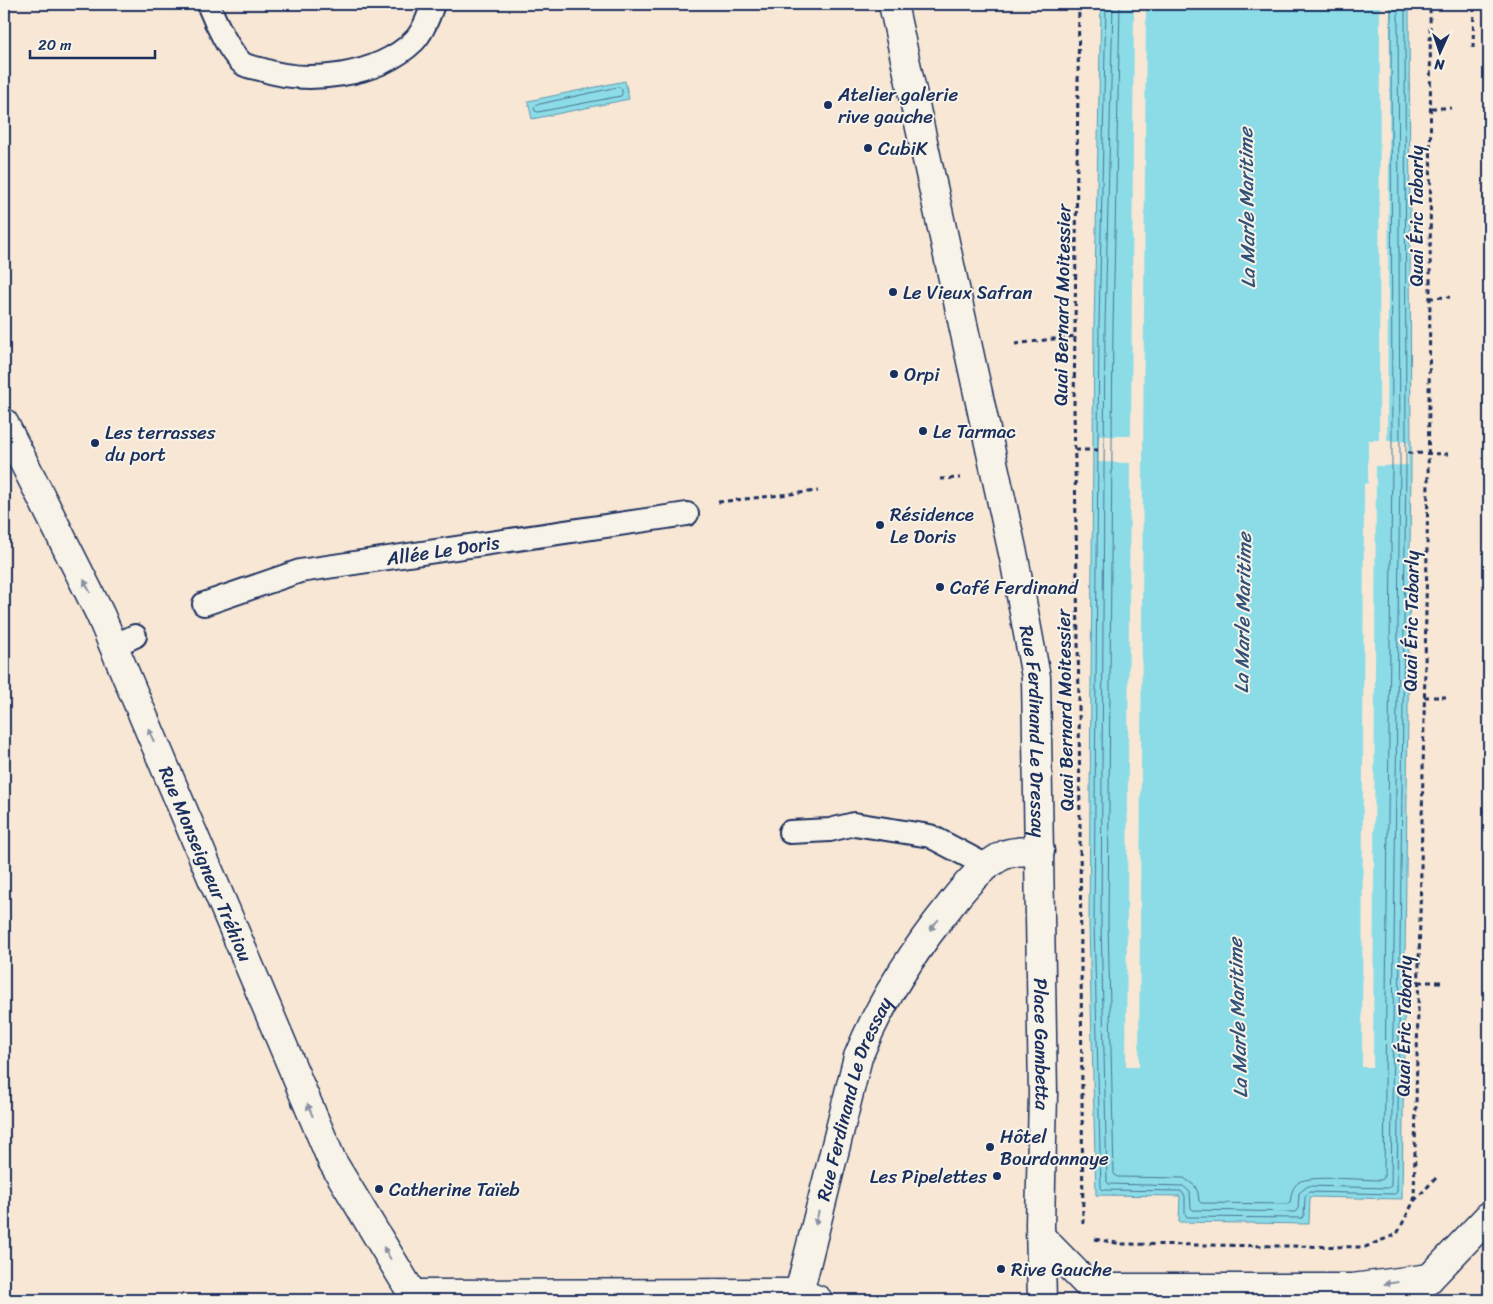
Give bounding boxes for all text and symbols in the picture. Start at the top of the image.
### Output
scale bar [30,28,155,60]
north arrow [1416,28,1466,78]
text: 20 m [38,32,72,58]
text: N [1434,52,1446,77]
place label: Atelier galerie rive gauche [837,78,958,133]
marker: Atelier galerie rive gauche [822,99,834,111]
water label: La Marle Maritime [1228,126,1266,288]
place label: CubiK [878,132,929,165]
marker: CubiK [862,142,874,154]
street label: Quai Éric Tabarly [1400,145,1433,287]
street label: Quai Bernard Moitessier [1044,203,1080,406]
place label: Le Vieux Safran [903,276,1033,309]
marker: Le Vieux Safran [887,286,899,298]
place label: Orpi [904,358,940,391]
marker: Orpi [888,368,900,380]
place label: Le Tarmac [933,415,1016,448]
place label: Les terrasses du port [105,416,216,471]
marker: Le Tarmac [917,425,929,437]
marker: Les terrasses du port [89,437,101,449]
place label: Résidence Le Doris [890,498,974,553]
marker: Résidence Le Doris [874,519,886,531]
street label: Allée Le Doris [383,525,502,575]
water label: La Marle Maritime [1224,531,1262,693]
street label: Quai Éric Tabarly [1393,550,1429,692]
place label: Café Ferdinand [950,571,1080,604]
one-way arrow [82,579,90,593]
marker: Café Ferdinand [934,581,946,593]
street label: Quai Bernard Moitessier [1047,608,1083,811]
street label: Rue Ferdinand Le Dressay [1010,622,1055,838]
one-way arrow [147,727,155,742]
street label: Rue Monseigneur Tréhiou [150,760,262,967]
one-way arrow [929,918,940,931]
water label: La Marle Maritime [1218,936,1258,1099]
street label: Quai Éric Tabarly [1386,955,1422,1097]
street label: Place Gambetta [1025,978,1060,1111]
street label: Rue Ferdinand Le Dressay [806,990,901,1204]
one-way arrow [306,1103,314,1117]
place label: Hôtel Bourdonnaye [1000,1120,1109,1175]
marker: Hôtel Bourdonnaye [984,1141,996,1153]
place label: Les Pipelettes [870,1160,987,1193]
marker: Les Pipelettes [991,1170,1003,1182]
place label: Catherine Taïeb [389,1173,520,1206]
marker: Catherine Taïeb [373,1183,385,1195]
one-way arrow [812,1211,820,1226]
one-way arrow [383,1246,392,1259]
place label: Rive Gauche [1011,1253,1112,1286]
marker: Rive Gauche [995,1263,1007,1275]
one-way arrow [1383,1279,1399,1287]

